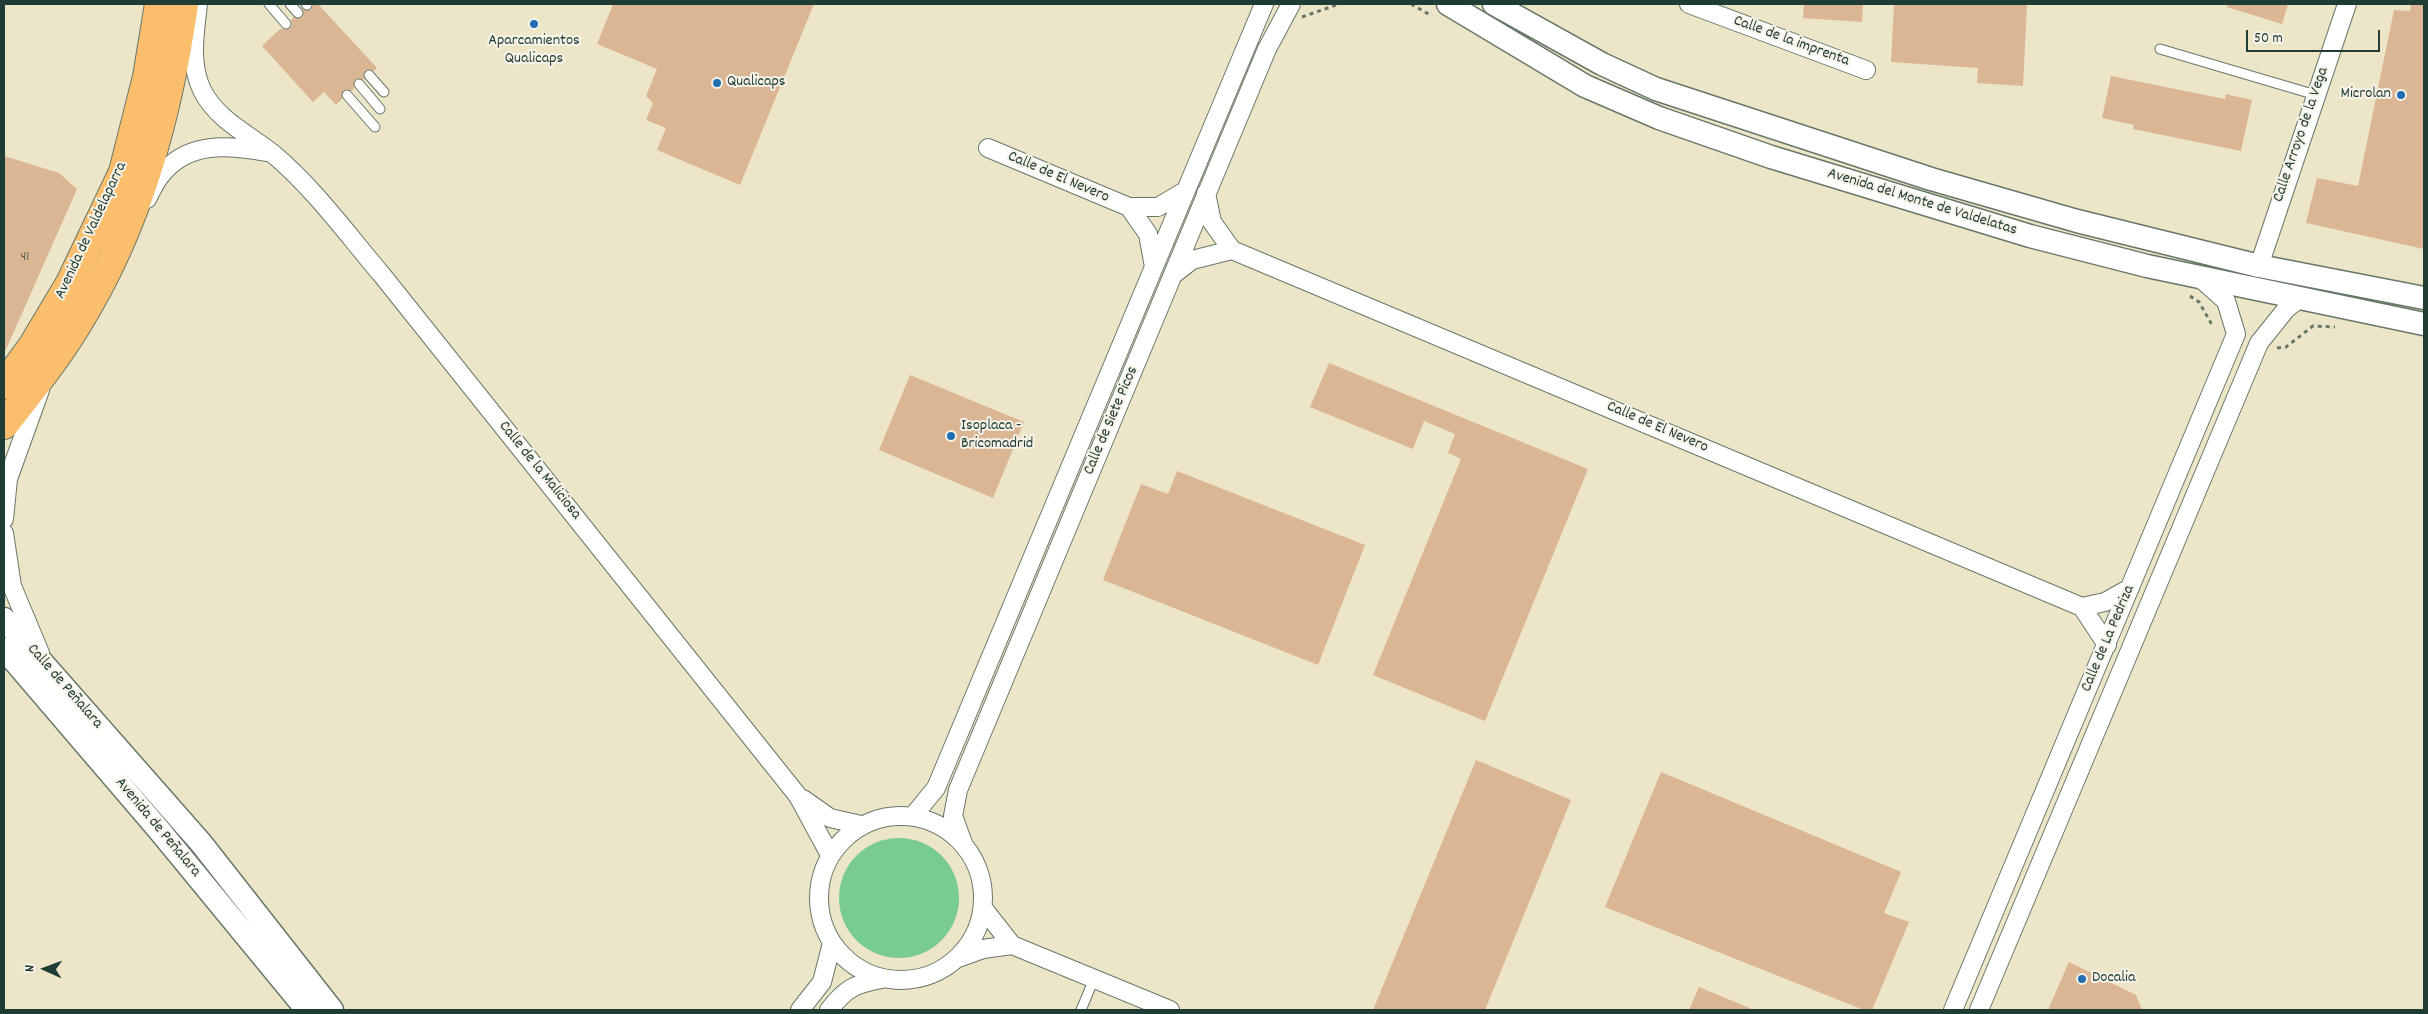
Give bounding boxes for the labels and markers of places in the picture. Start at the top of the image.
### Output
marker: Aparcamientos Qualicaps [528,18,540,30]
place label: Aparcamientos Qualicaps [488,32,580,70]
place label: Qualicaps [727,73,786,93]
marker: Qualicaps [711,77,723,89]
place label: Microlan [2341,85,2391,105]
marker: Microlan [2395,89,2407,101]
place label: Isoplaca - Bricomadrid [961,417,1033,455]
marker: Isoplaca - Bricomadrid [945,430,957,442]
place label: Docalia [2092,969,2136,989]
marker: Docalia [2076,973,2088,985]

